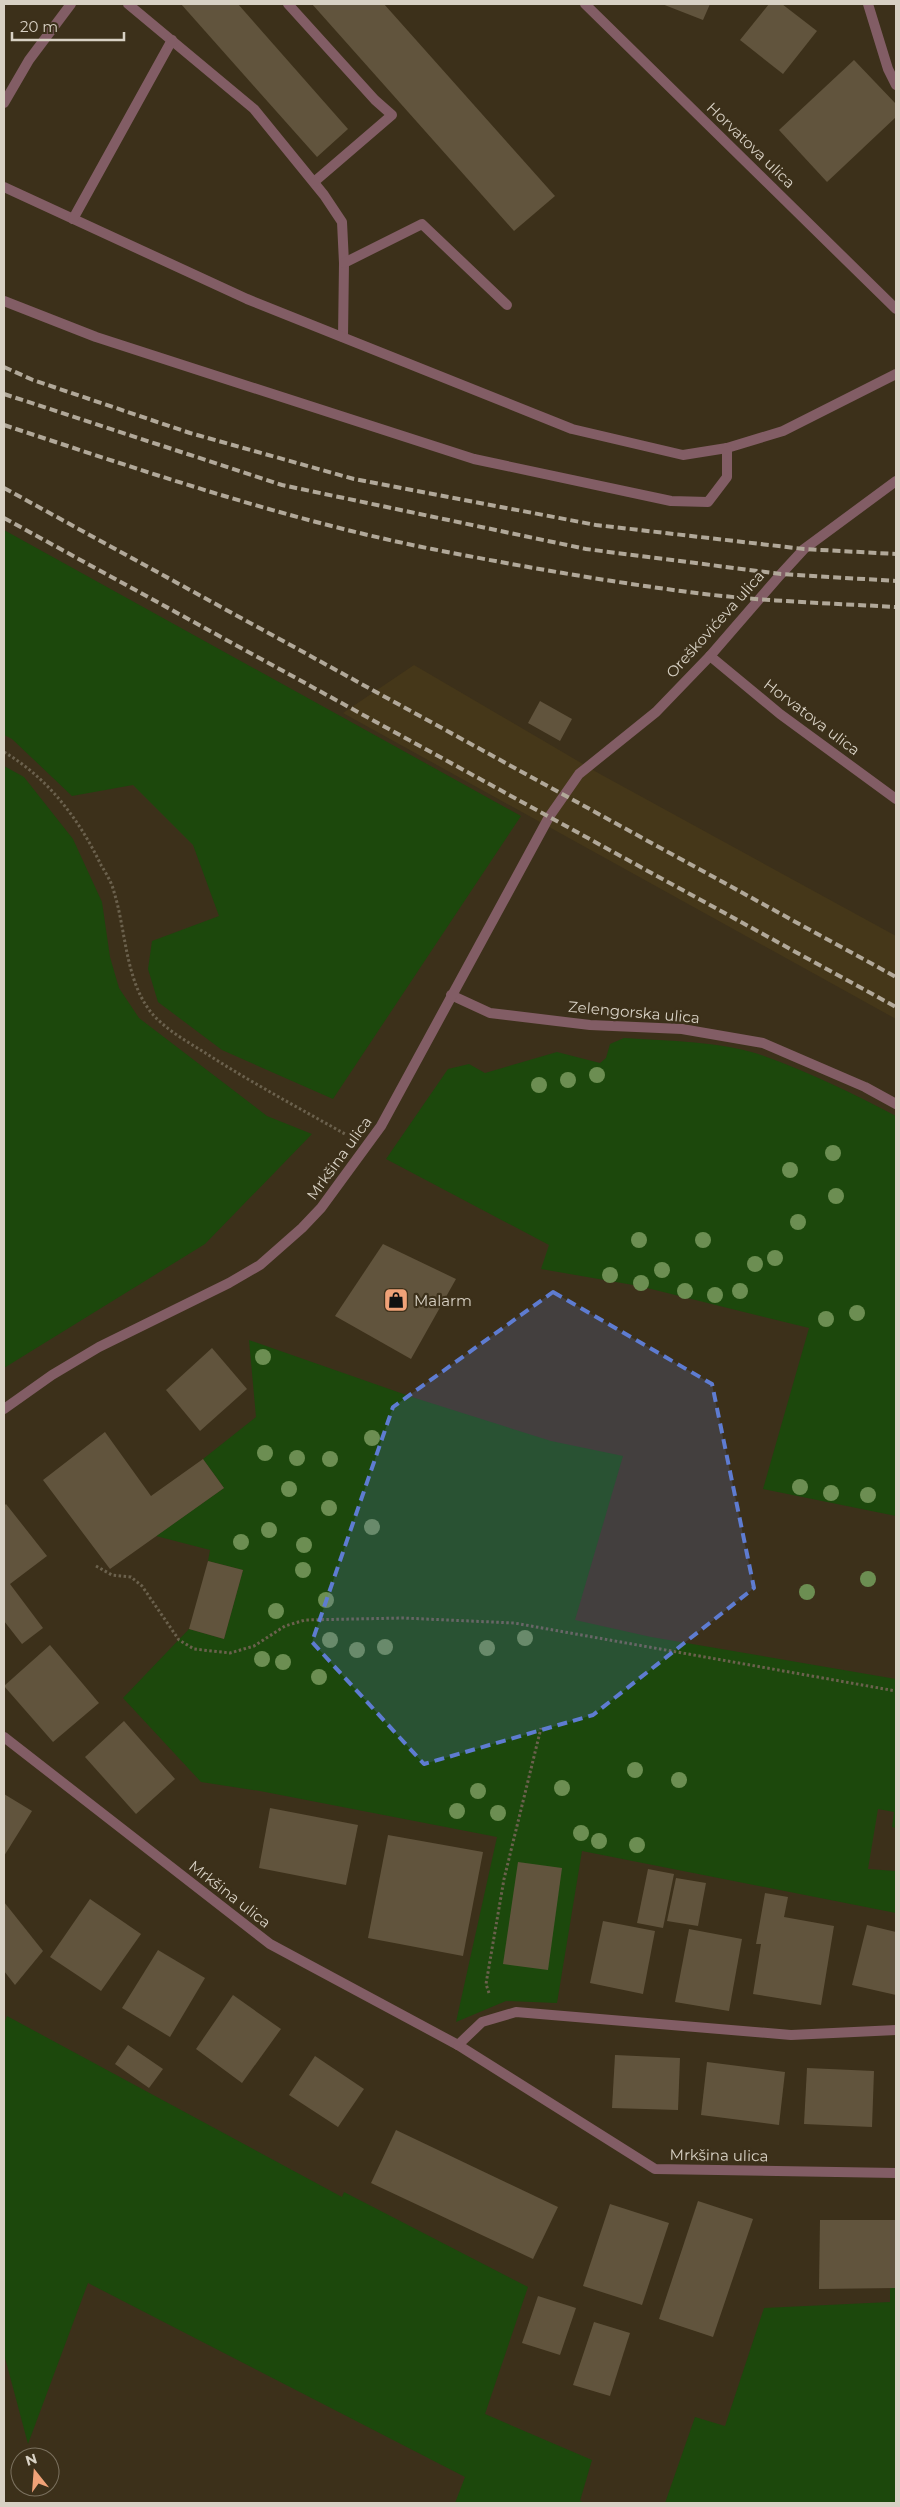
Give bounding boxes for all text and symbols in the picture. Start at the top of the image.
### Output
scale bar [12,10,125,42]
text: 20 m [20,17,58,36]
street label: Horvatova ulica [703,98,799,192]
street label: Oreškovićeva ulica [662,566,768,682]
street label: Horvatova ulica [760,675,864,759]
street label: Zelengorska ulica [567,997,701,1027]
street label: Mrkšina ulica [302,1112,376,1204]
shop icon: Malarm [383,1287,409,1313]
place label: Malarm [414,1291,472,1310]
street label: Mrkšina ulica [185,1856,275,1932]
street label: Mrkšina ulica [669,2145,769,2165]
north arrow [10,2447,60,2497]
text: N [23,2449,39,2470]

